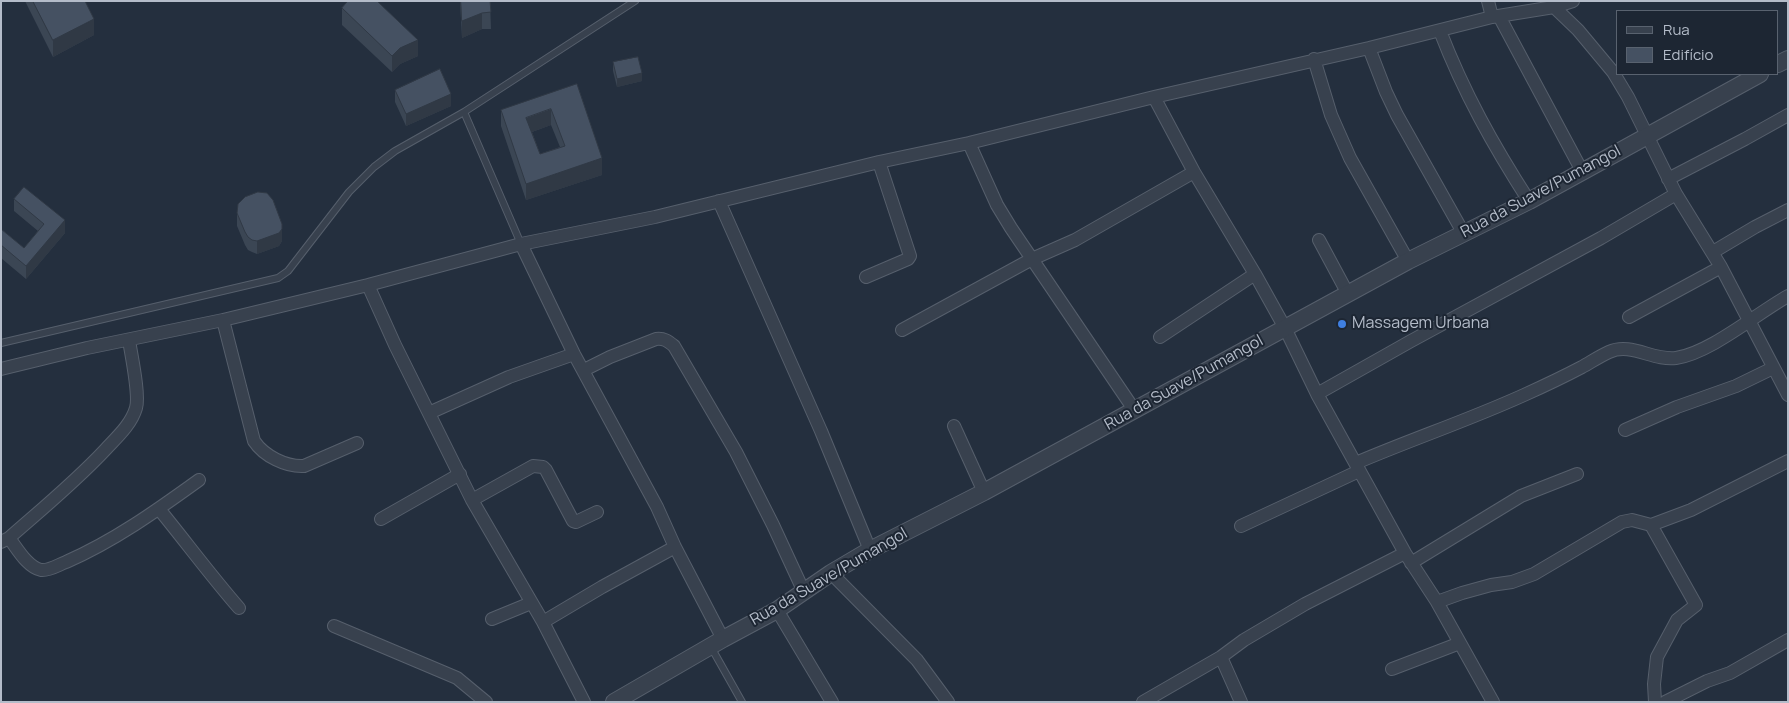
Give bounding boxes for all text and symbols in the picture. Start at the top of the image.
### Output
legend [1616,10,1779,75]
text: Rua [1663,19,1690,40]
text: Edifício [1663,44,1713,65]
street label: Rua da Suave/Pumangol [1458,142,1624,242]
place label: Massagem Urbana [1352,314,1489,334]
marker: Massagem Urbana [1336,318,1348,330]
street label: Rua da Suave/Pumangol [1101,331,1267,435]
street label: Rua da Suave/Pumangol [747,524,911,630]

